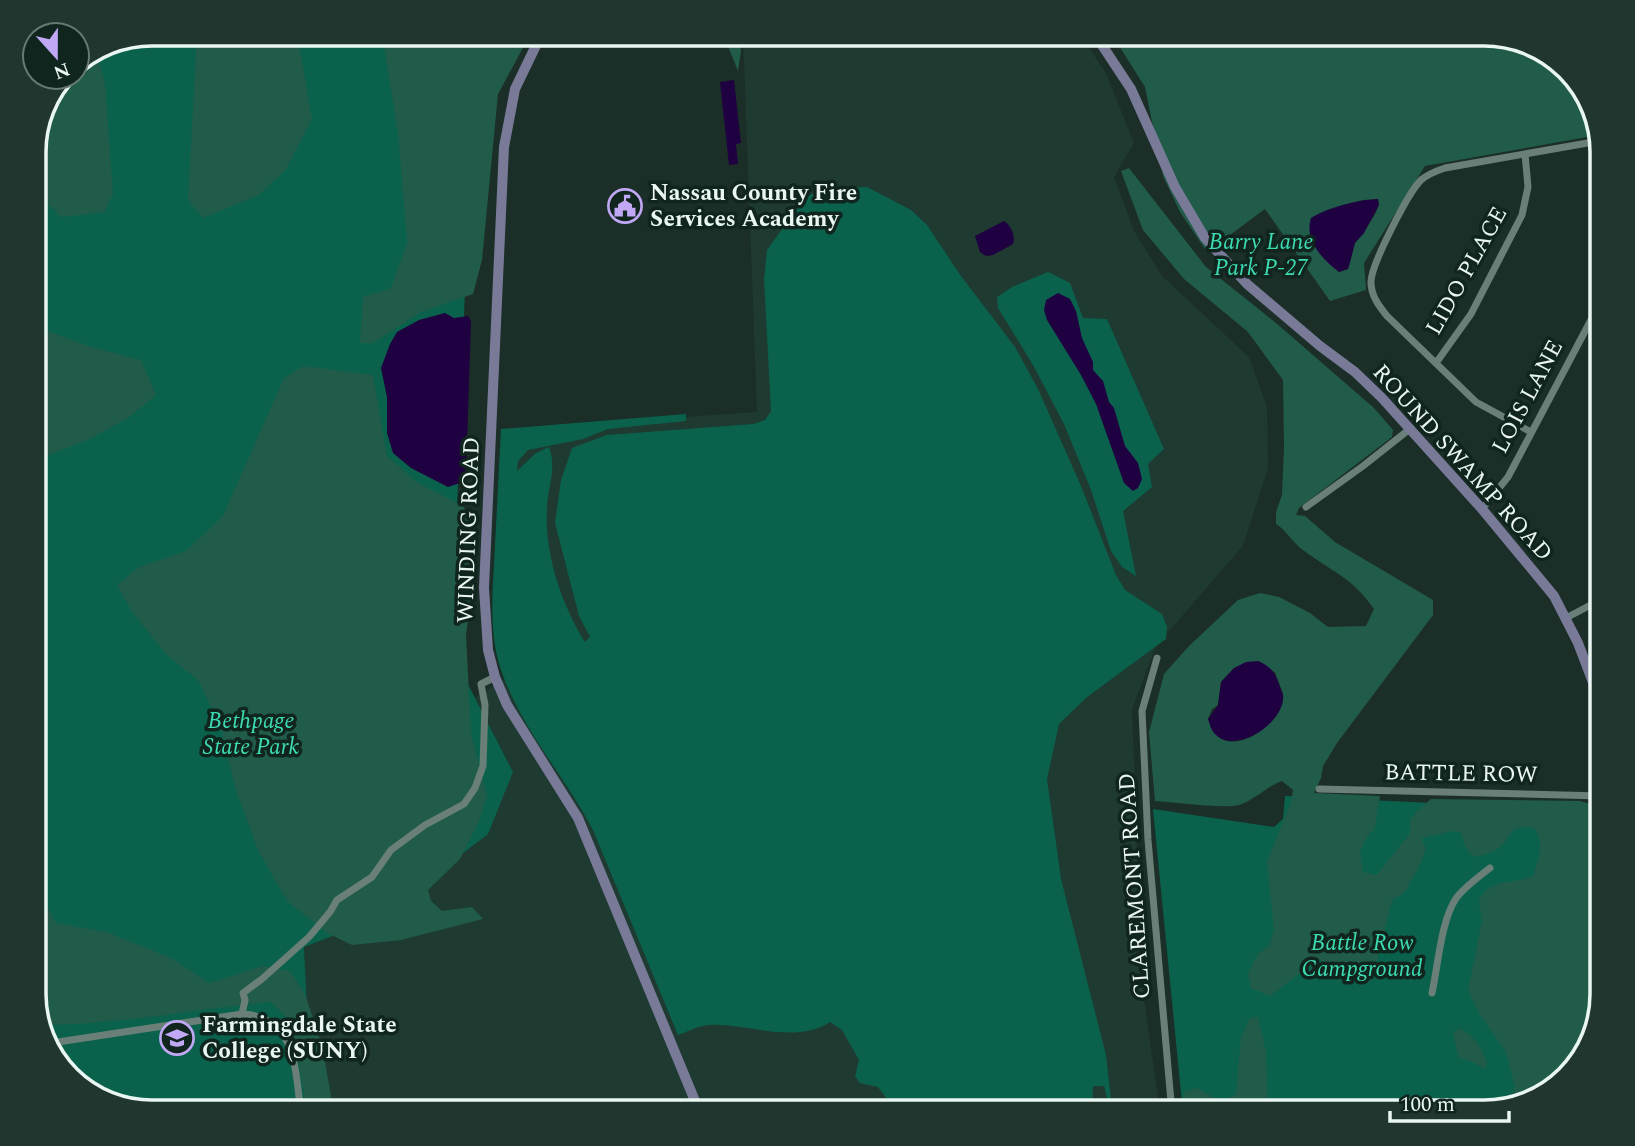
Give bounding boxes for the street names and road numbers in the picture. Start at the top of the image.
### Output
street label: LIDO PLACE [1417,200,1517,342]
street label: LOIS LANE [1483,334,1573,460]
street label: ROUND SWAMP ROAD [1363,356,1561,570]
street label: WINDING ROAD [448,436,490,624]
street label: BATTLE ROW [1384,755,1538,793]
street label: CLAREMONT ROAD [1110,772,1160,1000]

